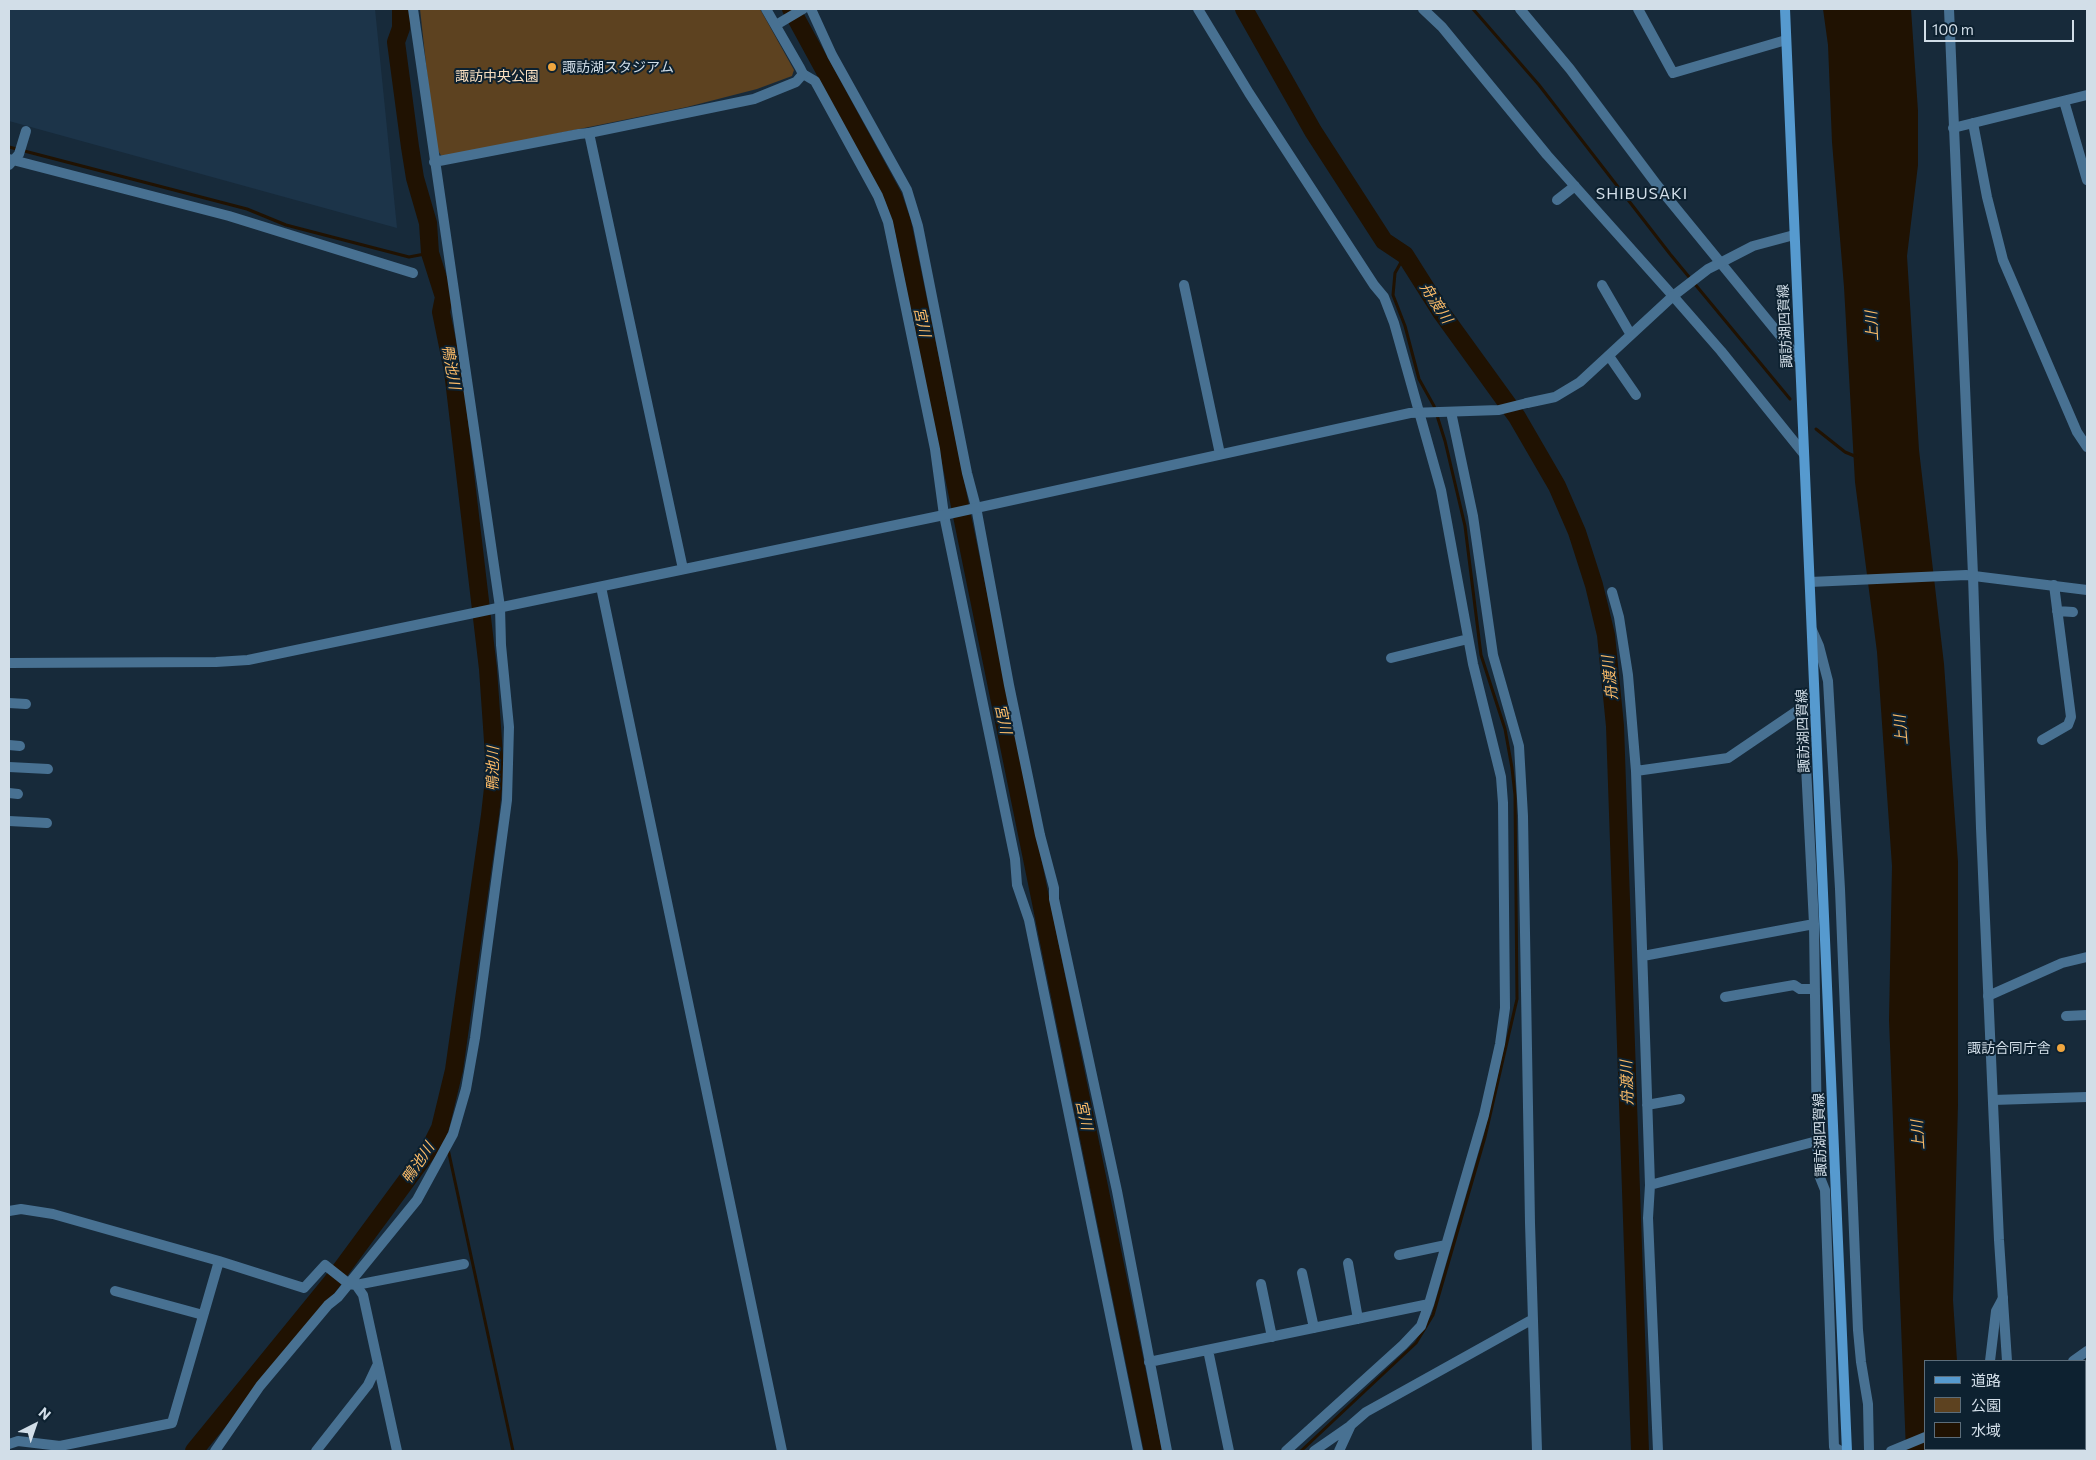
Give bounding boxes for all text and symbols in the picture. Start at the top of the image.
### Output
scale bar [1926,10,2076,42]
text: 100 m [1932,20,1974,38]
place label: 諏訪湖スタジアム [562,59,674,75]
marker: 諏訪湖スタジアム [546,61,558,73]
park label: 諏訪中央公園 [455,68,539,84]
district label: SHIBUSAKI [1595,184,1689,204]
water label: 舟渡川 [1416,279,1456,327]
street label: 諏訪湖四賀線 [1774,284,1796,368]
water label: 宮川 [910,305,934,339]
water label: 上川 [1862,311,1882,341]
water label: 鴨池川 [438,343,464,391]
water label: 舟渡川 [1599,655,1621,701]
street label: 諏訪湖四賀線 [1793,689,1813,773]
water label: 宮川 [991,702,1015,736]
water label: 上川 [1891,714,1911,746]
water label: 鴨池川 [484,746,502,792]
place label: 諏訪合同庁舎 [1967,1040,2051,1056]
marker: 諏訪合同庁舎 [2055,1042,2067,1054]
water label: 舟渡川 [1617,1060,1637,1106]
street label: 諏訪湖四賀線 [1810,1093,1830,1177]
water label: 宮川 [1072,1098,1096,1132]
water label: 上川 [1908,1119,1928,1151]
water label: 鴨池川 [398,1139,438,1187]
legend [1924,1360,2086,1450]
text: 道路 [1971,1371,2001,1389]
text: 公園 [1971,1396,2001,1414]
north arrow [10,1400,60,1450]
text: N [36,1403,55,1423]
text: 水域 [1971,1421,2001,1439]

